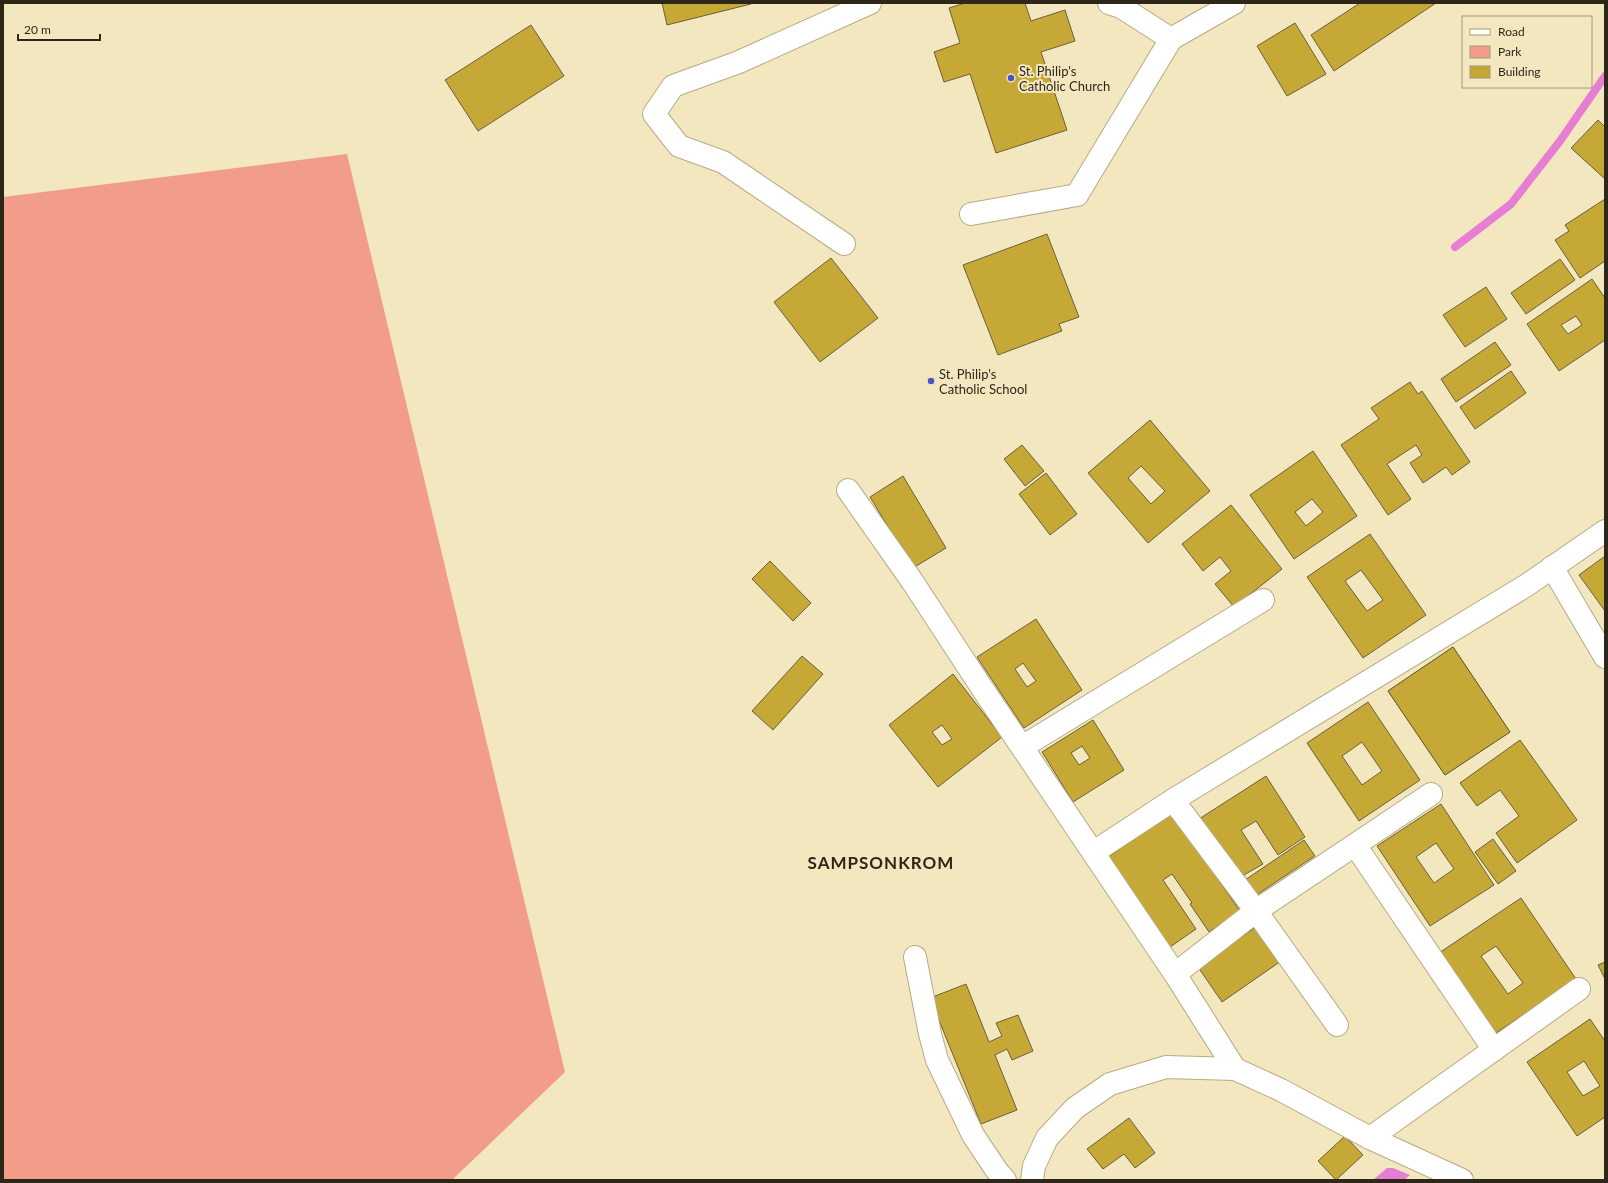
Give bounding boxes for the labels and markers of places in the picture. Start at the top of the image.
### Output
place label: St. Philip's Catholic Church [1019,63,1110,94]
marker: St. Philip's Catholic Church [1006,73,1016,83]
place label: St. Philip's Catholic School [939,366,1027,397]
marker: St. Philip's Catholic School [926,376,936,386]

